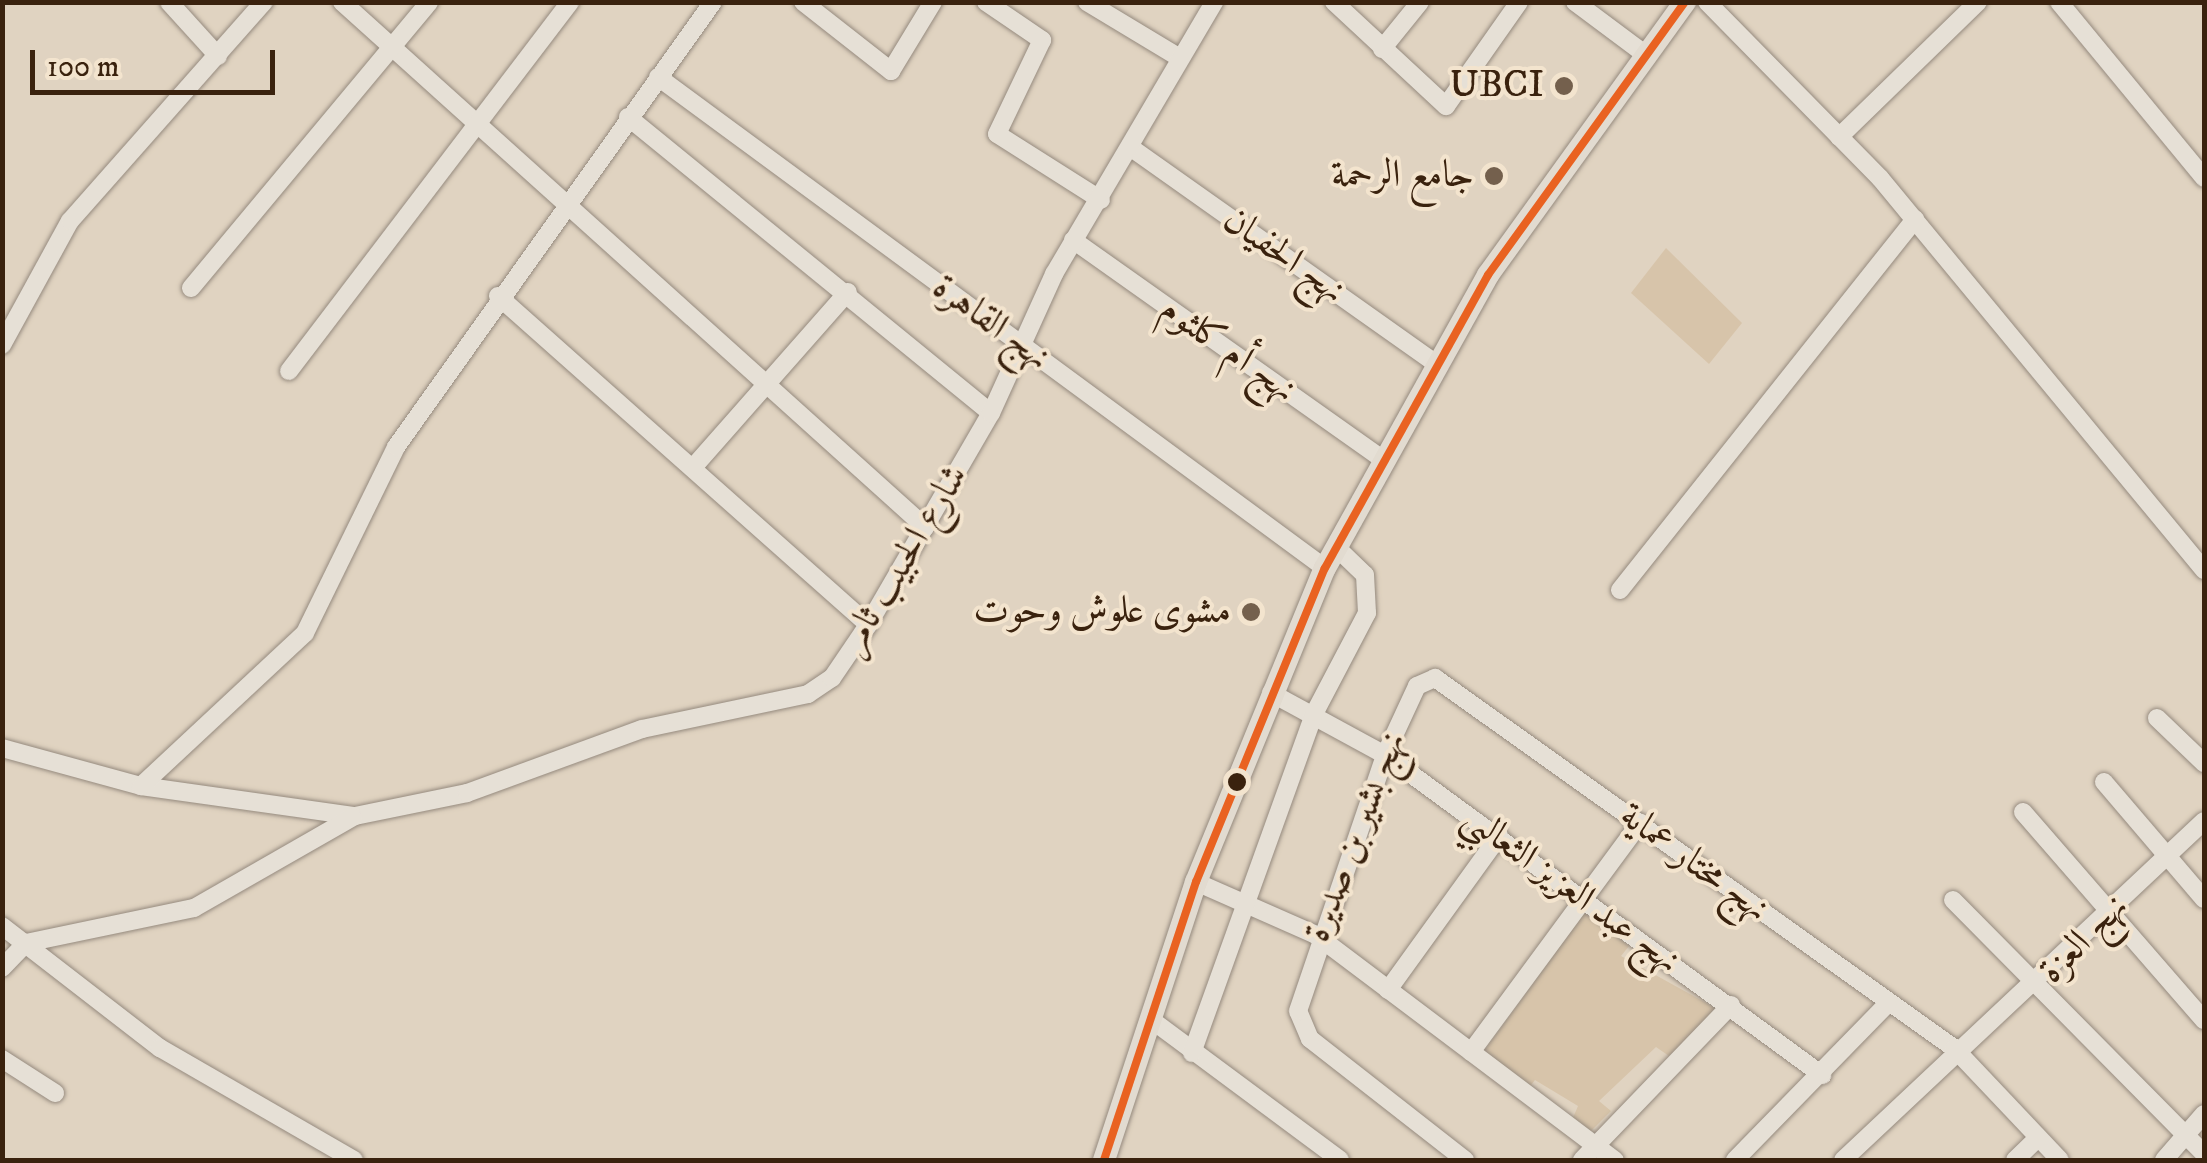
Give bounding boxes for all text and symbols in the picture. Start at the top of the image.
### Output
scale bar [35,30,280,92]
text: 100 m [47,49,119,86]
place label: UBCI [1450,63,1544,109]
marker: UBCI [1553,75,1575,97]
place label: جامع الرحمة [1331,153,1474,199]
marker: جامع الرحمة [1483,165,1505,187]
street label: نهج الحفيان [1214,197,1354,315]
street label: نهج القاهرة [923,265,1059,381]
street label: نهج أم كلثوم [1151,287,1305,413]
street label: شارع الحبيب ثامر [829,457,979,663]
place label: مشوى علوش وحوت [974,589,1231,635]
marker: مشوى علوش وحوت [1240,601,1262,623]
street label: نهج بشير بن صديرة [1295,725,1417,949]
unlabelled marker [1227,772,1247,792]
street label: نهج مختار عماية [1610,793,1778,933]
street label: نهج عبد العزيز الثعالبي [1453,796,1689,984]
street label: نهج العزة [2030,885,2138,993]

